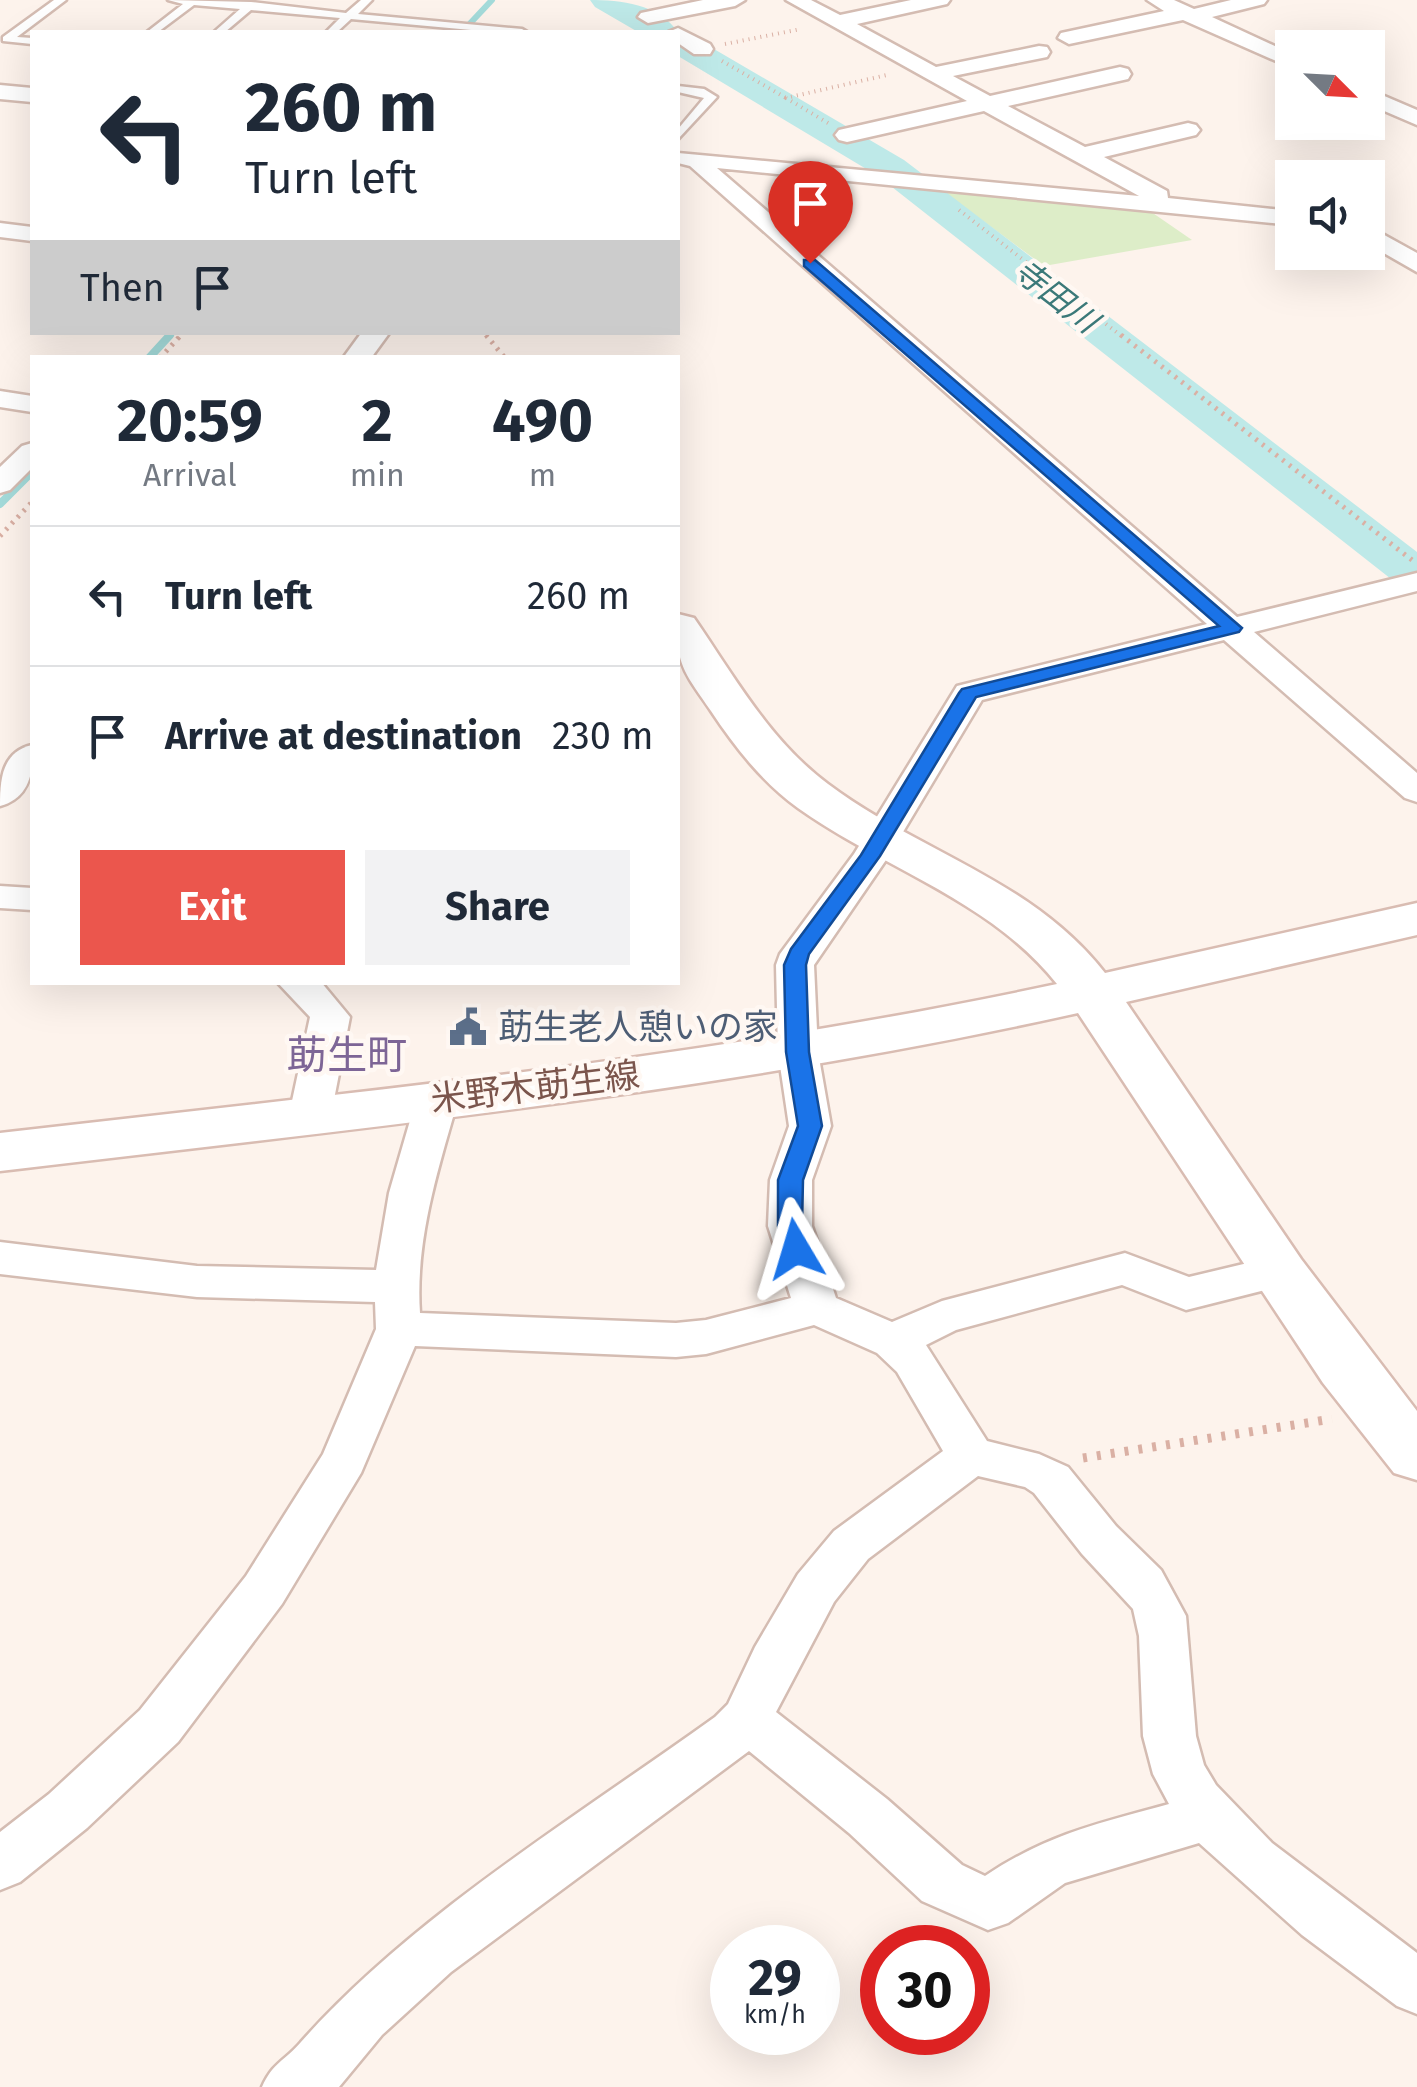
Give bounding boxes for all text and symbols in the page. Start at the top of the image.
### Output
north arrow [1275,30,1385,140]
map controls [1275,30,1385,270]
text: 260 m [245,66,437,150]
icon: left [80,70,210,200]
text: Turn left [245,151,417,205]
button: sound [1275,160,1385,270]
pin [768,161,853,264]
icon: arrive [783,176,838,231]
water label: 寺田川 [1006,251,1108,342]
icon: arrive [185,260,240,315]
text: Then [80,265,165,311]
text: 20:59 [117,385,263,457]
text: 2 [362,385,393,457]
text: 490 [492,385,593,457]
text: Arrival [143,456,237,494]
text: min [350,456,405,494]
text: m [529,456,556,494]
icon: left [80,569,135,624]
text: Turn left [165,573,312,619]
text: 260 m [527,573,630,619]
icon: arrive [80,709,135,764]
text: Arrive at destination [165,713,522,759]
text: 230 m [552,713,654,759]
button: Exit [80,850,345,965]
button: Share [365,850,630,965]
public building icon: 莇生老人憩いの家 [447,1006,489,1048]
place label: 莇生老人憩いの家 [498,1006,778,1048]
district label: 莇生町 [287,1032,407,1080]
street label: 米野木莇生線 [428,1053,642,1121]
position arrow [744,1197,848,1301]
speed limit sign: 30 [860,1925,990,2055]
text: 29 [748,1948,802,2008]
text: km/h [744,2000,806,2030]

